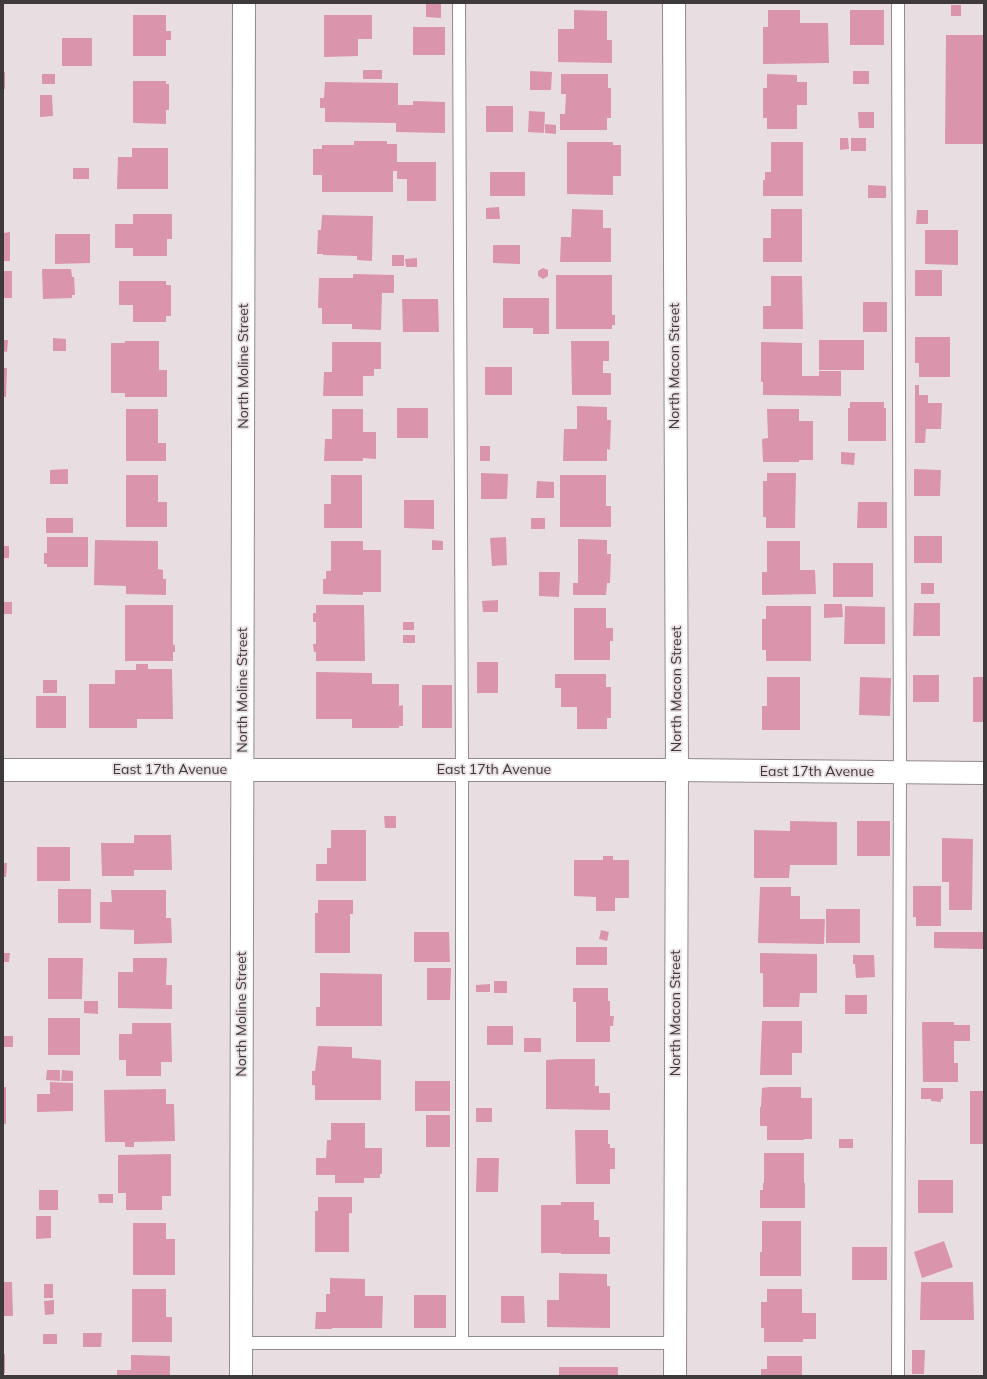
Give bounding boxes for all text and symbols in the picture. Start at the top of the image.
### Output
street label: North Moline Street [236,303,252,429]
street label: North Macon Street [667,303,683,429]
street label: North Macon Street [669,626,685,752]
street label: North Moline Street [235,627,251,753]
street label: East 17th Avenue [113,762,227,778]
street label: East 17th Avenue [437,762,551,778]
street label: East 17th Avenue [760,764,874,780]
street label: North Macon Street [668,950,684,1076]
street label: North Moline Street [234,951,250,1077]

